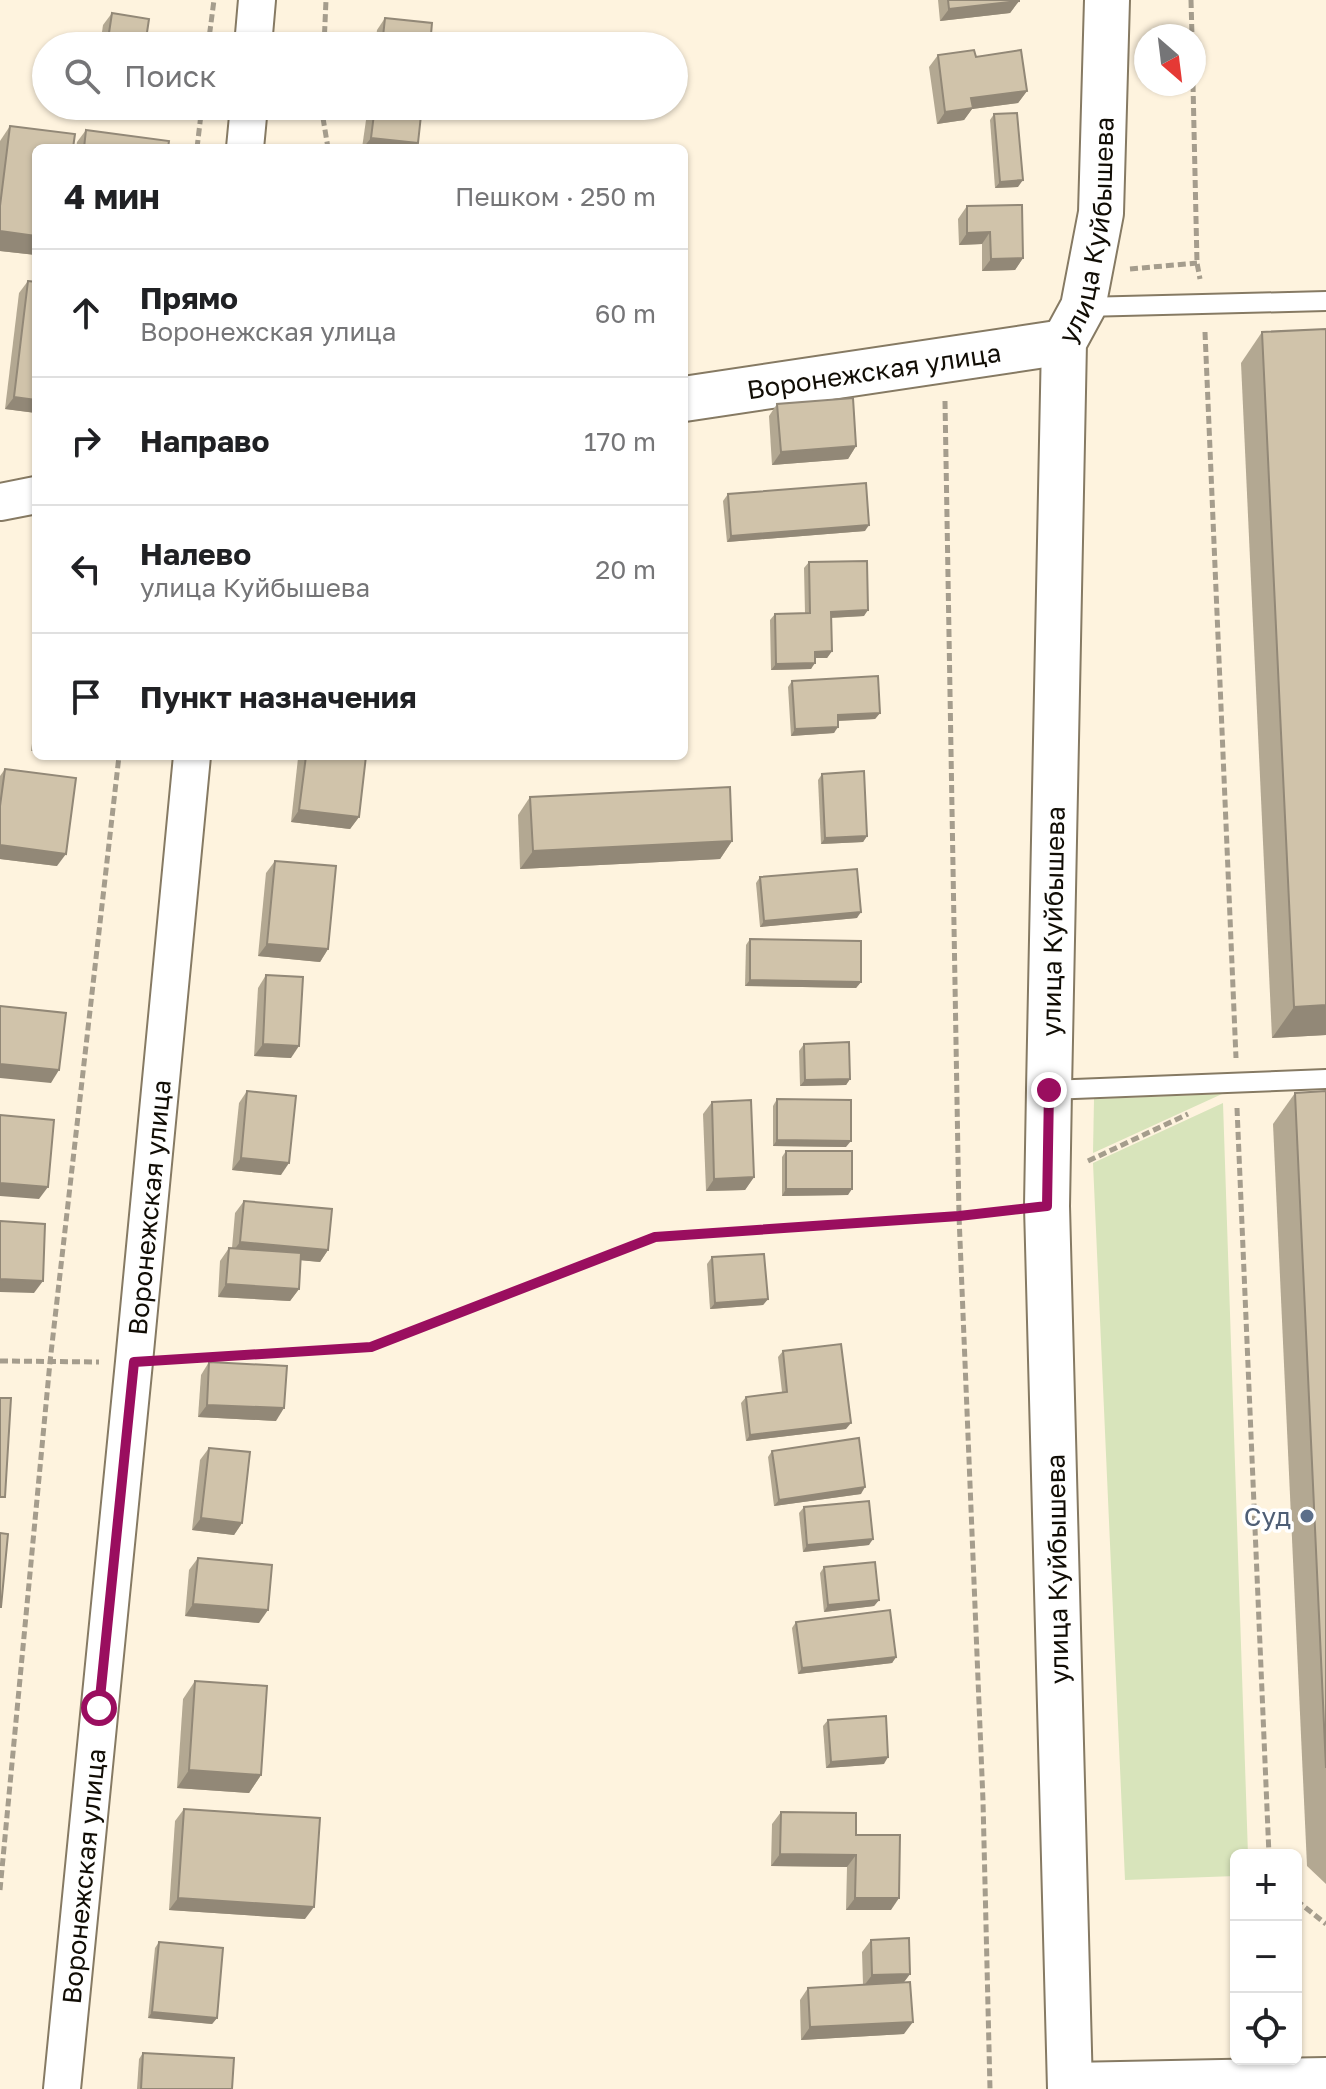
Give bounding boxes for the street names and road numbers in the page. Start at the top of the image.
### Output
street label: улица Куйбышева [1051,116,1119,348]
street label: Воронежская улица [745,336,1003,405]
street label: улица Куйбышева [1035,806,1070,1037]
street label: Воронежская улица [121,1078,176,1336]
street label: улица Куйбышева [1039,1454,1075,1684]
street label: Воронежская улица [55,1747,111,2005]

